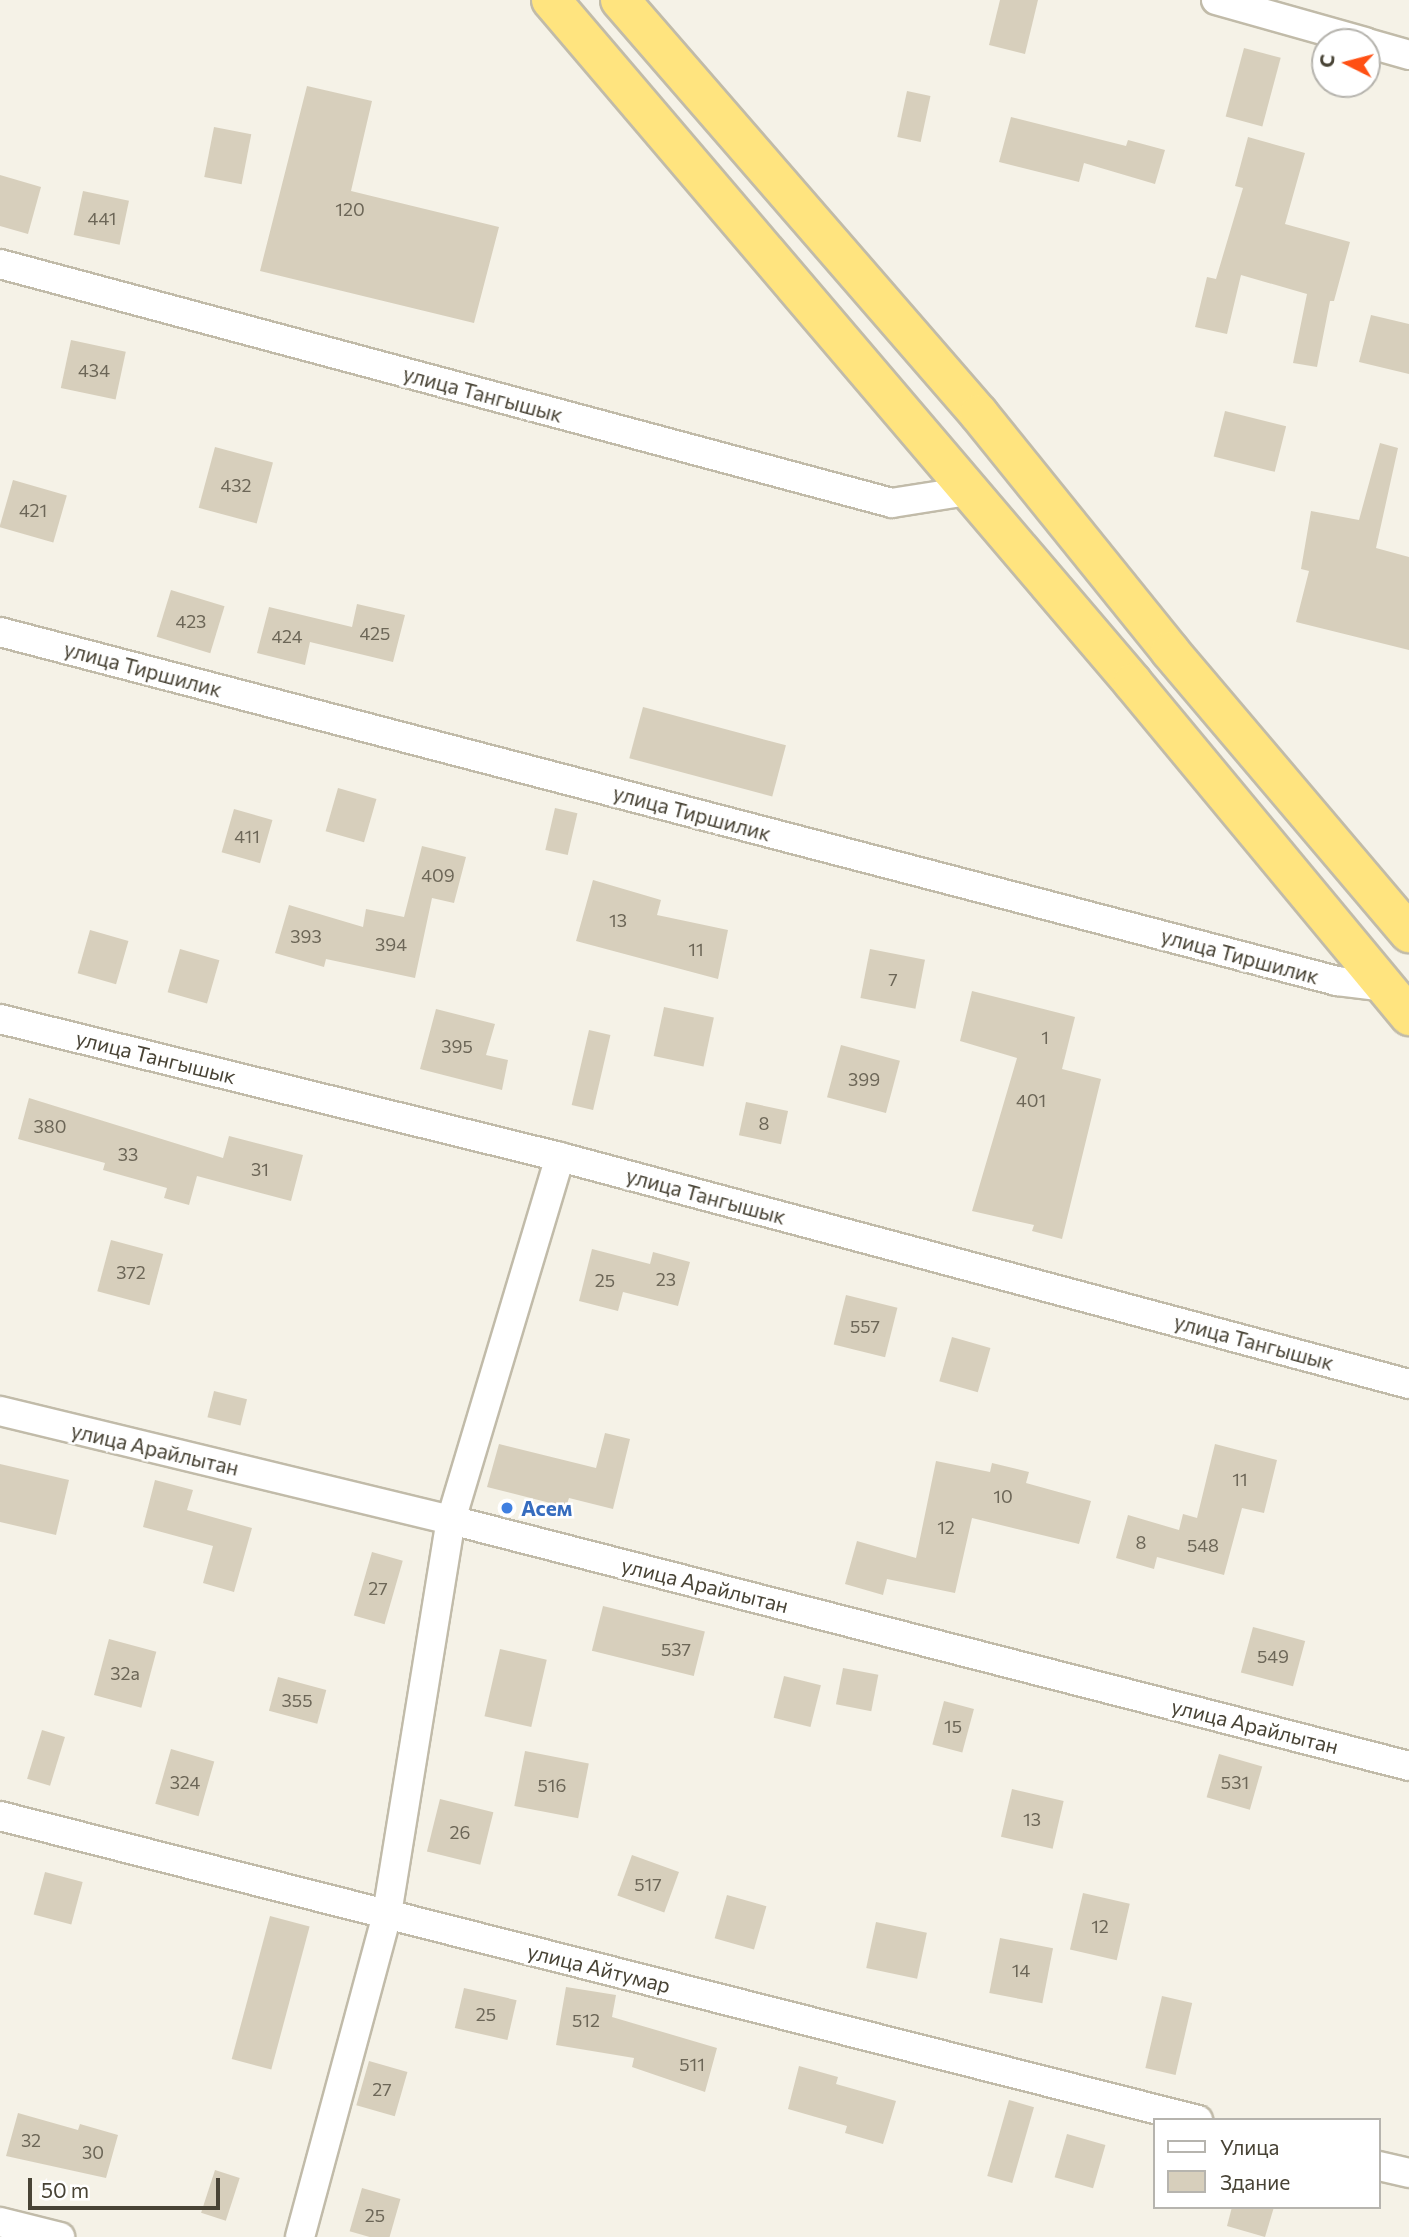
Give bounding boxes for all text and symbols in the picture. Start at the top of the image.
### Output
north arrow [1311,28,1381,98]
text: С [1314,53,1339,69]
house number: 120 [335,198,365,220]
house number: 441 [88,207,116,229]
house number: 434 [78,359,110,381]
street label: улица Тангышык [400,361,566,427]
house number: 432 [220,474,252,496]
house number: 421 [19,499,47,521]
house number: 423 [176,610,206,632]
house number: 425 [360,622,390,644]
house number: 424 [271,625,303,647]
street label: улица Тиршилик [61,636,225,702]
street label: улица Тиршилик [610,780,774,846]
house number: 411 [234,825,260,847]
house number: 409 [421,864,455,886]
house number: 13 [609,909,627,931]
street label: улица Тиршилик [1158,923,1322,989]
house number: 393 [290,925,322,947]
house number: 394 [375,933,407,955]
house number: 11 [688,938,704,960]
house number: 7 [888,968,898,990]
street label: улица Тангышык [73,1025,239,1089]
house number: 1 [1041,1026,1049,1048]
house number: 395 [441,1035,473,1057]
house number: 399 [848,1068,880,1090]
house number: 401 [1016,1089,1046,1111]
house number: 8 [759,1112,769,1134]
house number: 380 [34,1115,66,1137]
house number: 33 [118,1143,138,1165]
house number: 31 [251,1158,269,1180]
street label: улица Тангышык [623,1163,789,1229]
house number: 372 [116,1261,146,1283]
house number: 23 [656,1268,676,1290]
house number: 25 [595,1269,615,1291]
street label: улица Тангышык [1171,1309,1337,1375]
house number: 557 [850,1315,880,1337]
street label: улица Арайлытан [69,1417,241,1481]
house number: 11 [1232,1468,1248,1490]
house number: 10 [993,1485,1013,1507]
place label: Асем [521,1495,572,1521]
marker: Асем [499,1500,515,1516]
house number: 12 [937,1516,955,1538]
house number: 8 [1136,1531,1146,1553]
house number: 548 [1187,1534,1219,1556]
street label: улица Арайлытан [619,1552,791,1618]
house number: 27 [368,1577,388,1599]
house number: 537 [661,1638,691,1660]
house number: 549 [1257,1645,1289,1667]
house number: 32а [110,1662,140,1684]
house number: 355 [282,1689,312,1711]
street label: улица Арайлытан [1169,1693,1341,1759]
house number: 15 [944,1715,962,1737]
house number: 324 [170,1771,200,1793]
house number: 531 [1221,1771,1249,1793]
house number: 516 [538,1774,566,1796]
house number: 13 [1023,1808,1041,1830]
house number: 26 [450,1821,470,1843]
house number: 517 [634,1873,662,1895]
house number: 12 [1091,1915,1109,1937]
street label: улица Айтумар [525,1938,673,1998]
house number: 14 [1012,1959,1030,1981]
house number: 25 [476,2003,496,2025]
house number: 512 [572,2009,600,2031]
house number: 511 [679,2053,705,2075]
house number: 27 [372,2078,392,2100]
legend [1154,2118,1381,2209]
house number: 32 [21,2129,41,2151]
text: Улица [1220,2134,1279,2159]
house number: 30 [82,2141,104,2163]
scale bar [32,2164,224,2208]
text: Здание [1220,2169,1290,2194]
text: 50 m [41,2177,89,2202]
house number: 25 [365,2204,385,2226]

